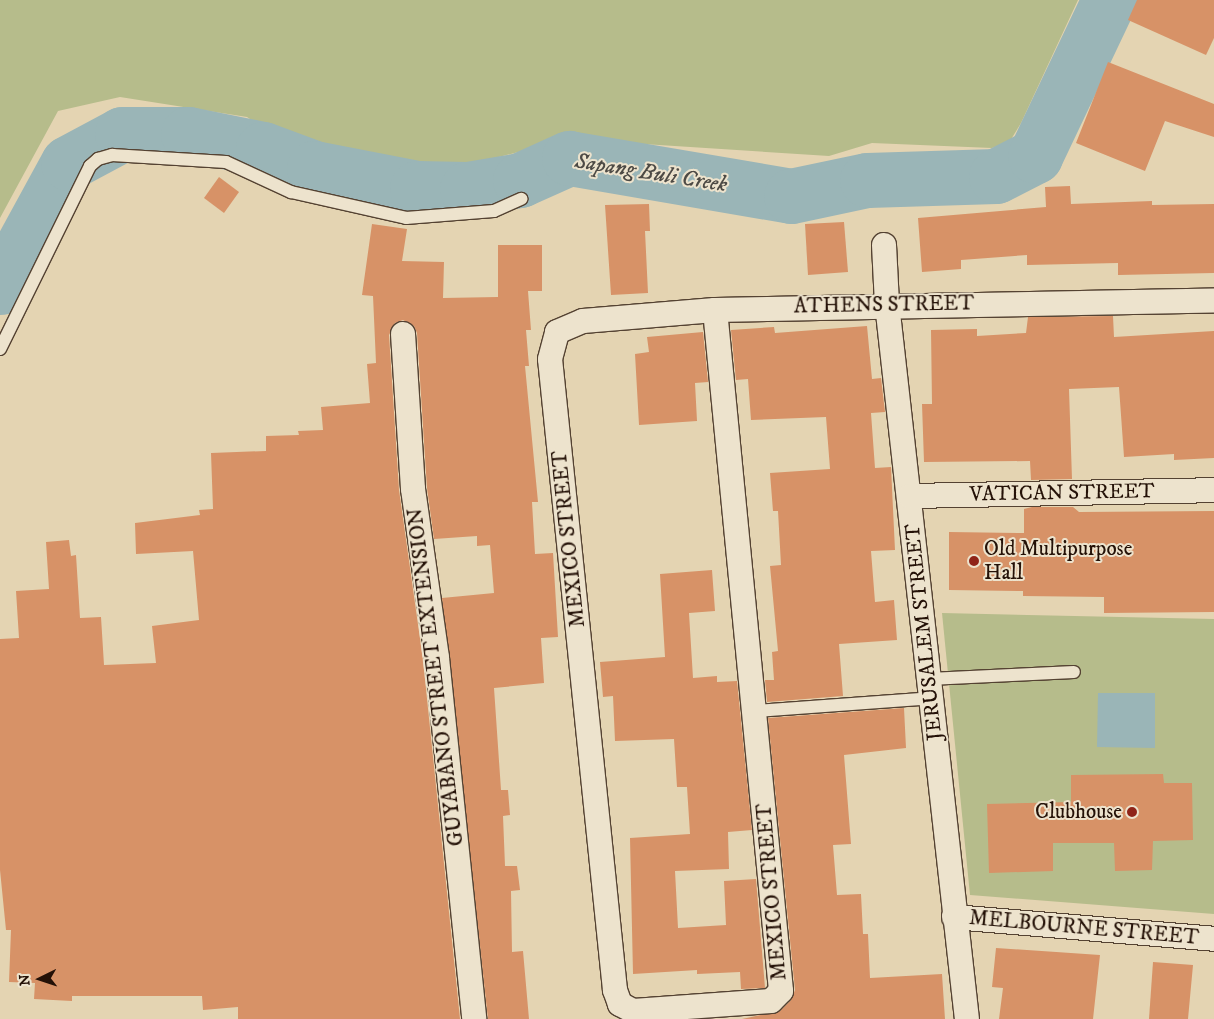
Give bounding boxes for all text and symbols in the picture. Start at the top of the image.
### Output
water label: Sapang Buli Creek [573,148,729,198]
street label: ATHENS STREET [794,291,974,319]
street label: MEXICO STREET [547,449,591,629]
street label: VATICAN STREET [969,479,1155,507]
street label: GUYABANO STREET EXTENSION [403,506,469,848]
street label: JERUSALEM STREET [900,522,948,742]
place label: Old Multipurpose Hall [984,536,1132,586]
marker: Old Multipurpose Hall [968,555,980,567]
place label: Clubhouse [1035,799,1122,825]
street label: MEXICO STREET [752,802,792,982]
marker: Clubhouse [1126,806,1138,818]
street label: MELBOURNE STREET [968,905,1200,951]
north arrow [15,954,65,1004]
text: N [16,974,34,986]

